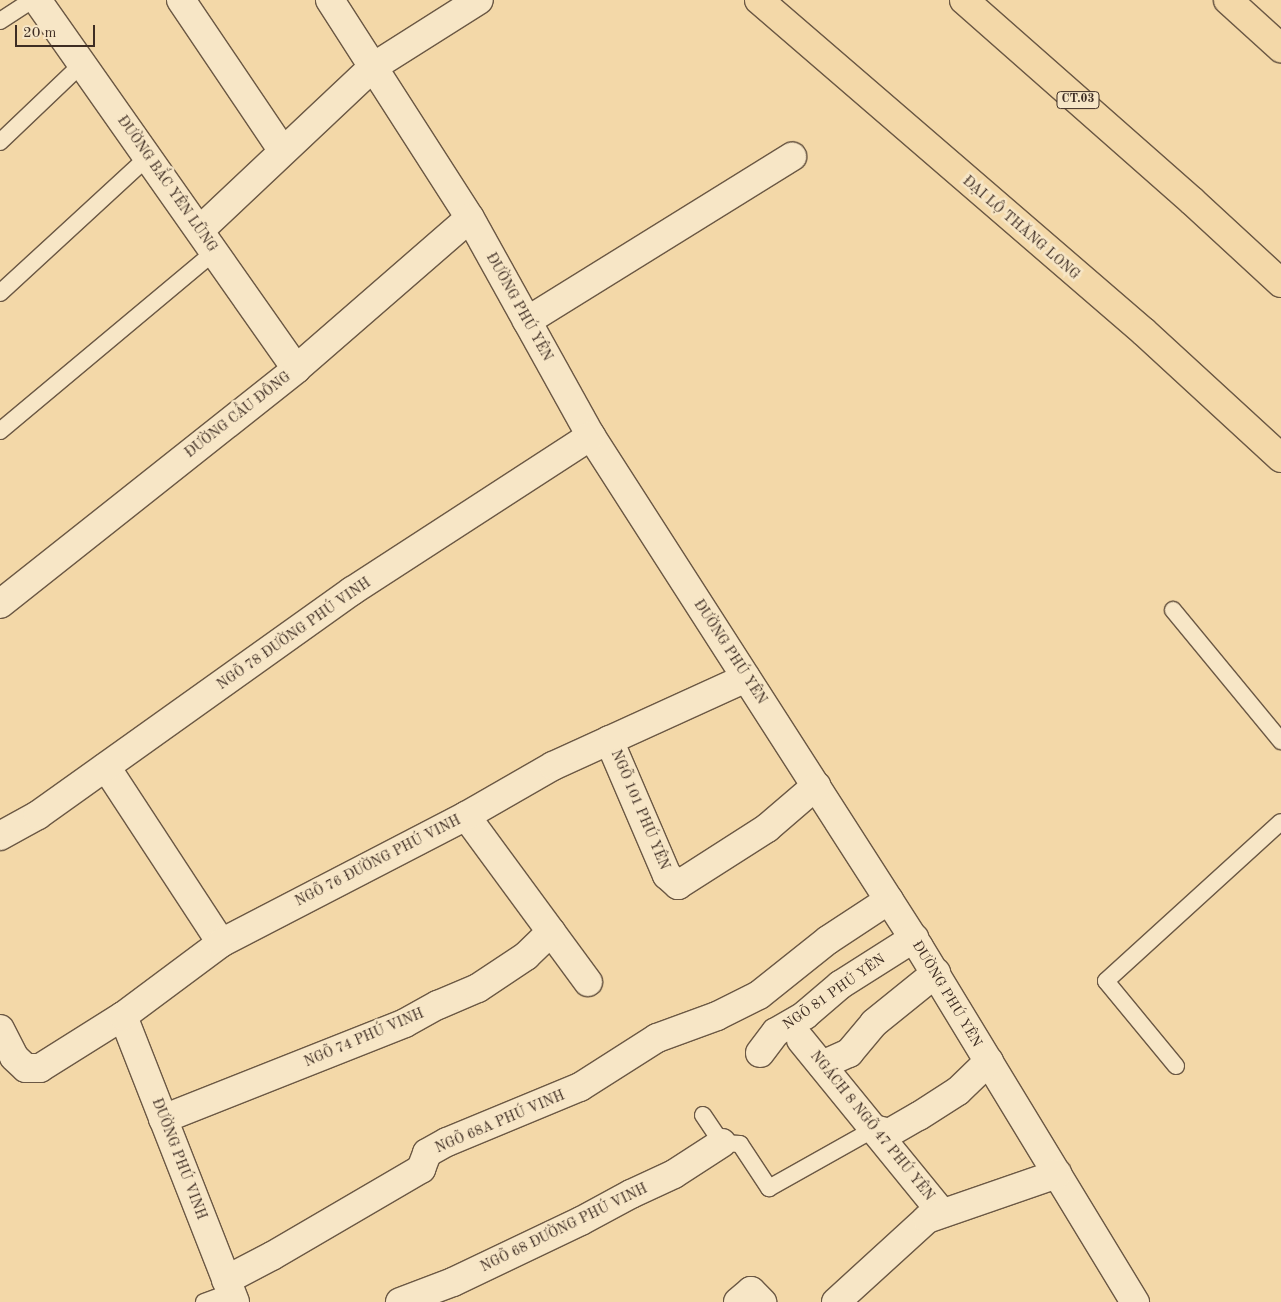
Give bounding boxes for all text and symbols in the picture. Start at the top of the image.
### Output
scale bar [18,15,98,47]
text: 20 m [23,26,57,41]
road number: CT.03 [1056,90,1100,110]
street label: ĐƯỜNG BẮC YÊN LŨNG [113,113,221,255]
street label: ĐẠI LỘ THĂNG LONG [959,173,1083,283]
street label: ĐƯỜNG PHÚ YÊN [482,250,556,364]
street label: ĐƯỜNG CẦU ĐÔNG [182,368,294,462]
street label: NGÕ 78 ĐƯỜNG PHÚ VINH [214,574,374,694]
street label: ĐƯỜNG PHÚ YÊN [690,597,770,707]
street label: NGÕ 101 PHÚ YÊN [607,747,673,873]
street label: NGÕ 76 ĐƯỜNG PHÚ VINH [292,812,464,910]
street label: ĐƯỜNG PHÚ YÊN [909,938,985,1050]
street label: NGÕ 81 PHÚ YÊN [780,950,888,1034]
street label: NGÕ 74 PHÚ VINH [302,1005,426,1071]
street label: NGÁCH 8 NGÕ 47 PHÚ YÊN [806,1048,938,1204]
street label: NGÕ 68A PHÚ VINH [433,1087,567,1157]
street label: ĐƯỜNG PHÚ VINH [148,1096,210,1222]
street label: NGÕ 68 ĐƯỜNG PHÚ VINH [478,1180,650,1276]

